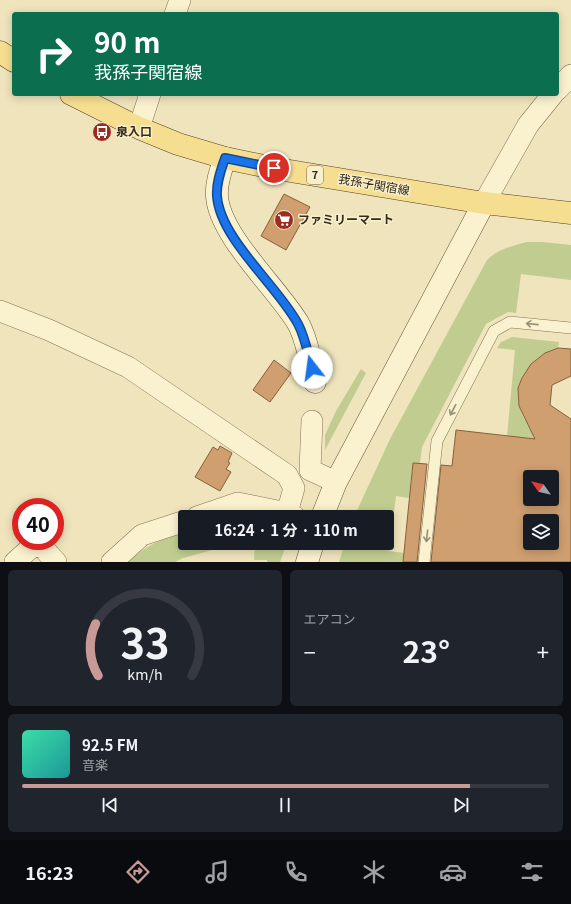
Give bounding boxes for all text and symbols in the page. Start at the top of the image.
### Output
text: 90 m [94,21,160,61]
icon: right [28,28,80,80]
text: 我孫子関宿線 [94,58,202,84]
bus stop icon: 泉入口 [91,121,113,143]
place label: 泉入口 [116,122,152,139]
pin [257,151,291,185]
icon: arrive [263,157,285,179]
road number: 7 [307,166,323,184]
street label: 我孫子関宿線 [337,169,411,198]
supermarket icon: ファミリーマート [273,209,295,231]
place label: ファミリーマート [298,210,394,227]
one-way arrow [526,320,539,328]
position arrow [291,347,333,389]
one-way arrow [449,404,456,416]
north arrow [523,470,559,506]
map controls [523,470,559,550]
speed limit sign: 40 [12,498,64,550]
button: layers [523,514,559,550]
text: 16:24 · 1 分 · 110 m [214,519,358,540]
one-way arrow [423,529,430,542]
text: エアコン [304,609,356,628]
text: 33 [120,611,169,671]
text: 23° [402,628,450,672]
text: − [304,635,316,667]
text: + [537,635,549,667]
text: km/h [127,663,162,684]
text: 92.5 FM [82,734,138,755]
text: 音楽 [82,755,108,774]
icon: previous [99,794,121,816]
icon: pause [274,794,296,816]
icon: next [450,794,472,816]
icon: directions [124,858,152,886]
icon: music [203,858,231,886]
icon: phone [282,858,310,886]
icon: climate [360,858,388,886]
icon: car [439,858,467,886]
icon: filters [518,858,546,886]
text: 16:23 [25,859,74,885]

